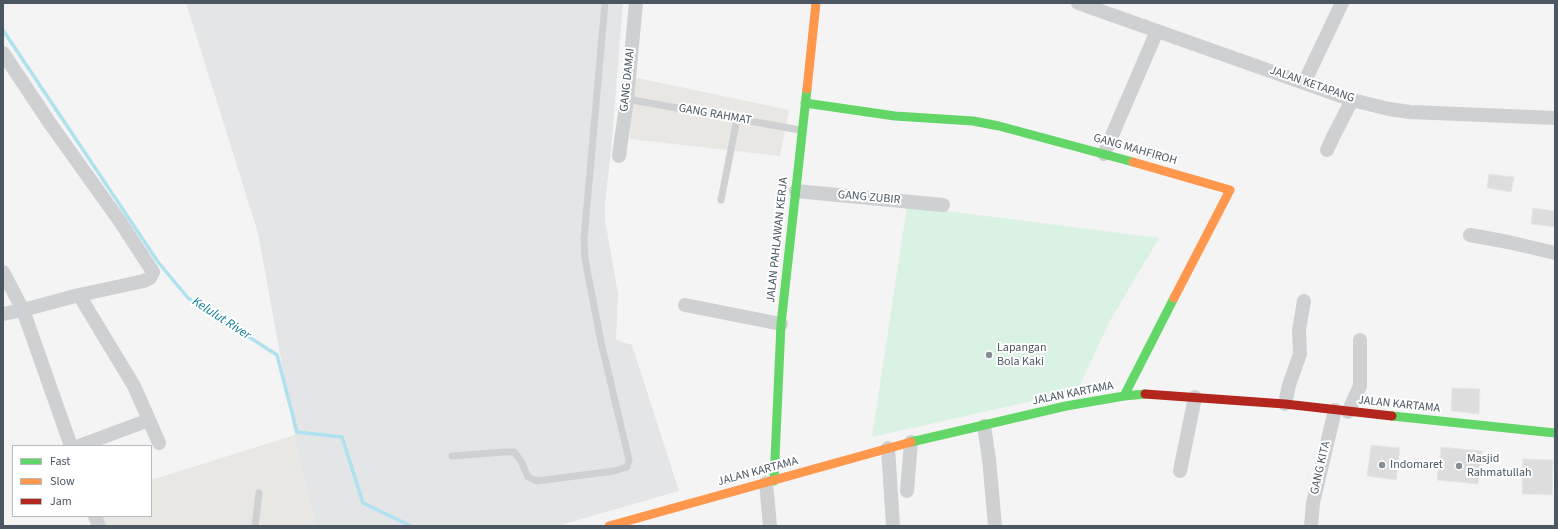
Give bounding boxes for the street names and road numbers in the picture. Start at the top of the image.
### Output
street label: GANG DAMAI [618,48,638,112]
street label: JALAN KETAPANG [1268,64,1356,106]
street label: GANG RAHMAT [678,102,752,128]
street label: GANG MAHFIROH [1092,131,1178,169]
street label: JALAN PAHLAWAN KERJA [764,177,792,303]
street label: GANG ZUBIR [837,188,901,208]
street label: JALAN KARTAMA [1031,379,1115,409]
street label: JALAN KARTAMA [1357,394,1441,416]
street label: GANG KITA [1308,440,1334,496]
street label: JALAN KARTAMA [716,454,800,490]

